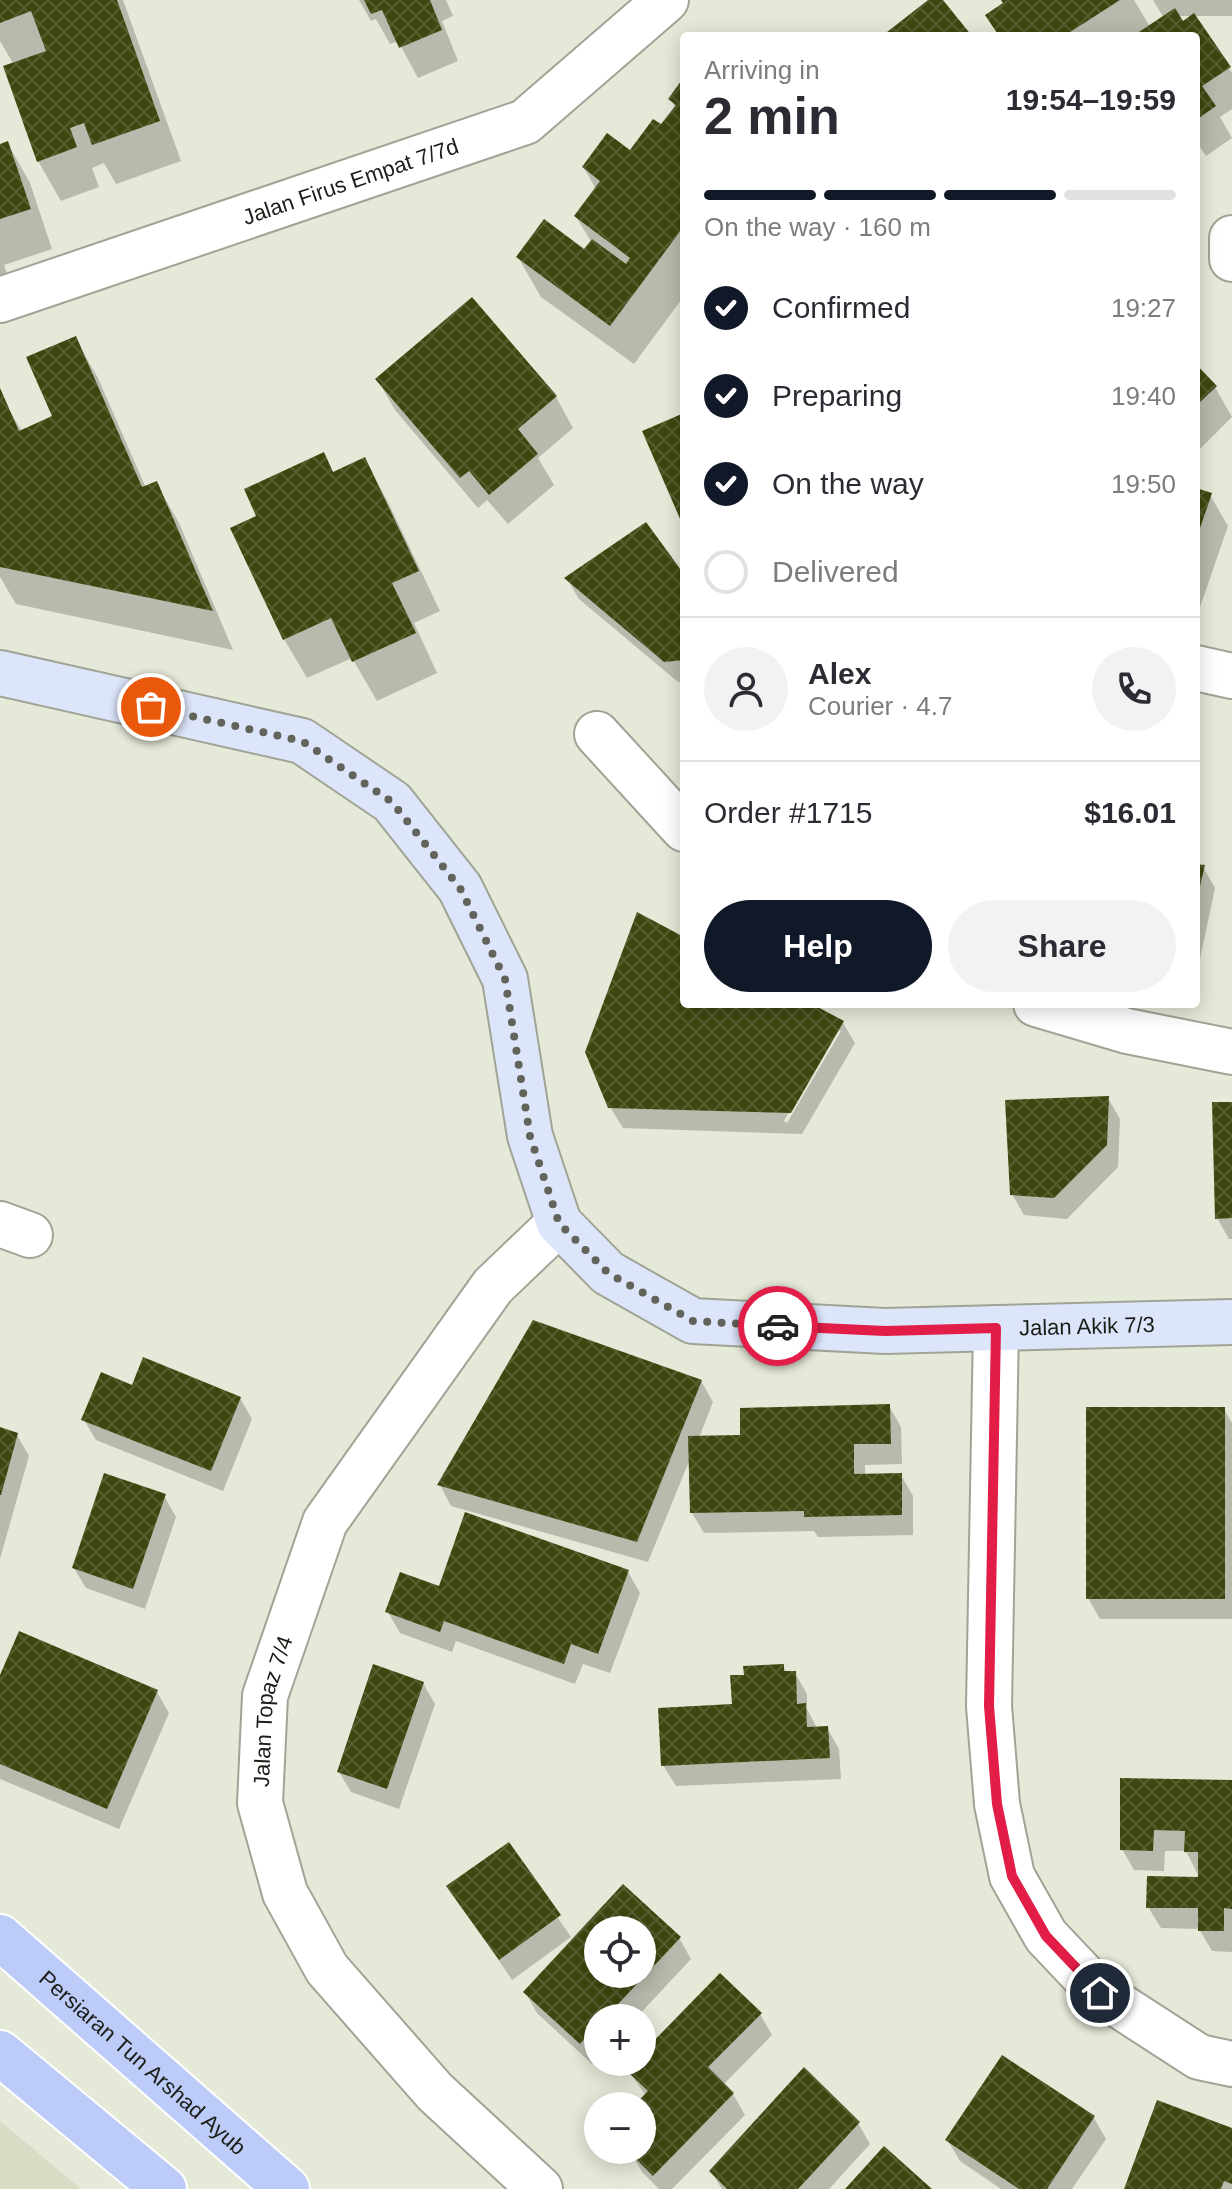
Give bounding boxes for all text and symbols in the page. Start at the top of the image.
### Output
text: Arriving in [704,55,820,85]
text: 19:54–19:59 [1006,83,1176,116]
text: 2 min [704,87,840,145]
street label: Jalan Firus Empat 7/7d [239,133,462,229]
text: On the way · 160 m [704,212,931,242]
icon: check [704,286,748,330]
text: Confirmed [772,291,910,324]
text: 19:27 [1111,293,1176,323]
icon: check [704,374,748,418]
text: Preparing [772,379,902,412]
text: 19:40 [1111,381,1176,411]
icon: check [704,462,748,506]
text: On the way [772,467,924,500]
text: 19:50 [1111,469,1176,499]
text: Delivered [772,555,899,588]
button: person [704,647,788,731]
button: phone [1092,647,1176,731]
text: Alex [808,657,871,690]
pin [117,673,185,741]
icon: bag [129,685,173,729]
text: Courier · 4.7 [808,691,953,721]
text: Order #1715 [704,796,872,829]
text: $16.01 [1084,796,1176,829]
button: Help [704,900,932,992]
button: Share [948,900,1176,992]
courier [738,1286,818,1366]
icon: car [756,1304,800,1348]
street label: Jalan Akik 7/3 [1019,1312,1155,1340]
street label: Jalan Topaz 7/4 [248,1632,297,1787]
map controls [584,1916,656,2164]
button: locate [584,1916,656,1988]
pin [1066,1959,1134,2027]
street label: Persiaran Tun Arshad Ayub [34,1965,251,2160]
icon: home [1078,1971,1122,2015]
button: + [584,2004,656,2076]
button: − [584,2092,656,2164]

